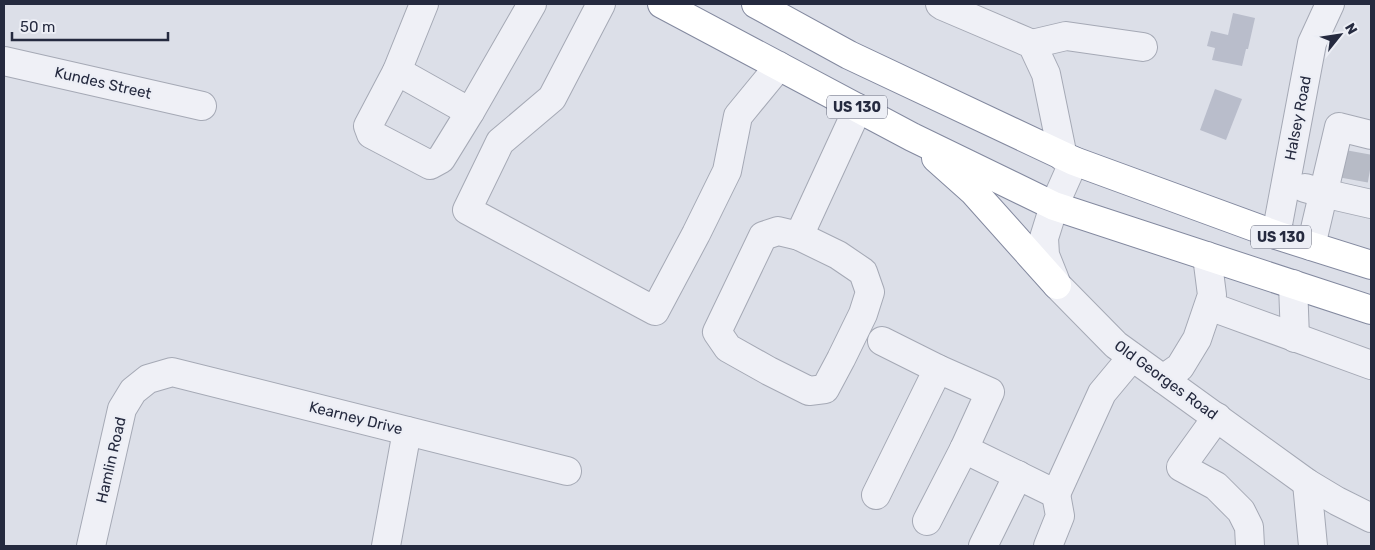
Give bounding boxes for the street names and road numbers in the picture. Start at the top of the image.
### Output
street label: Kundes Street [53,63,153,103]
street label: Halsey Road [1281,74,1315,162]
road number: US 130 [827,95,887,118]
road number: US 130 [1251,226,1311,248]
street label: Old Georges Road [1111,336,1221,424]
street label: Kearney Drive [307,398,405,438]
street label: Hamlin Road [92,415,130,505]

